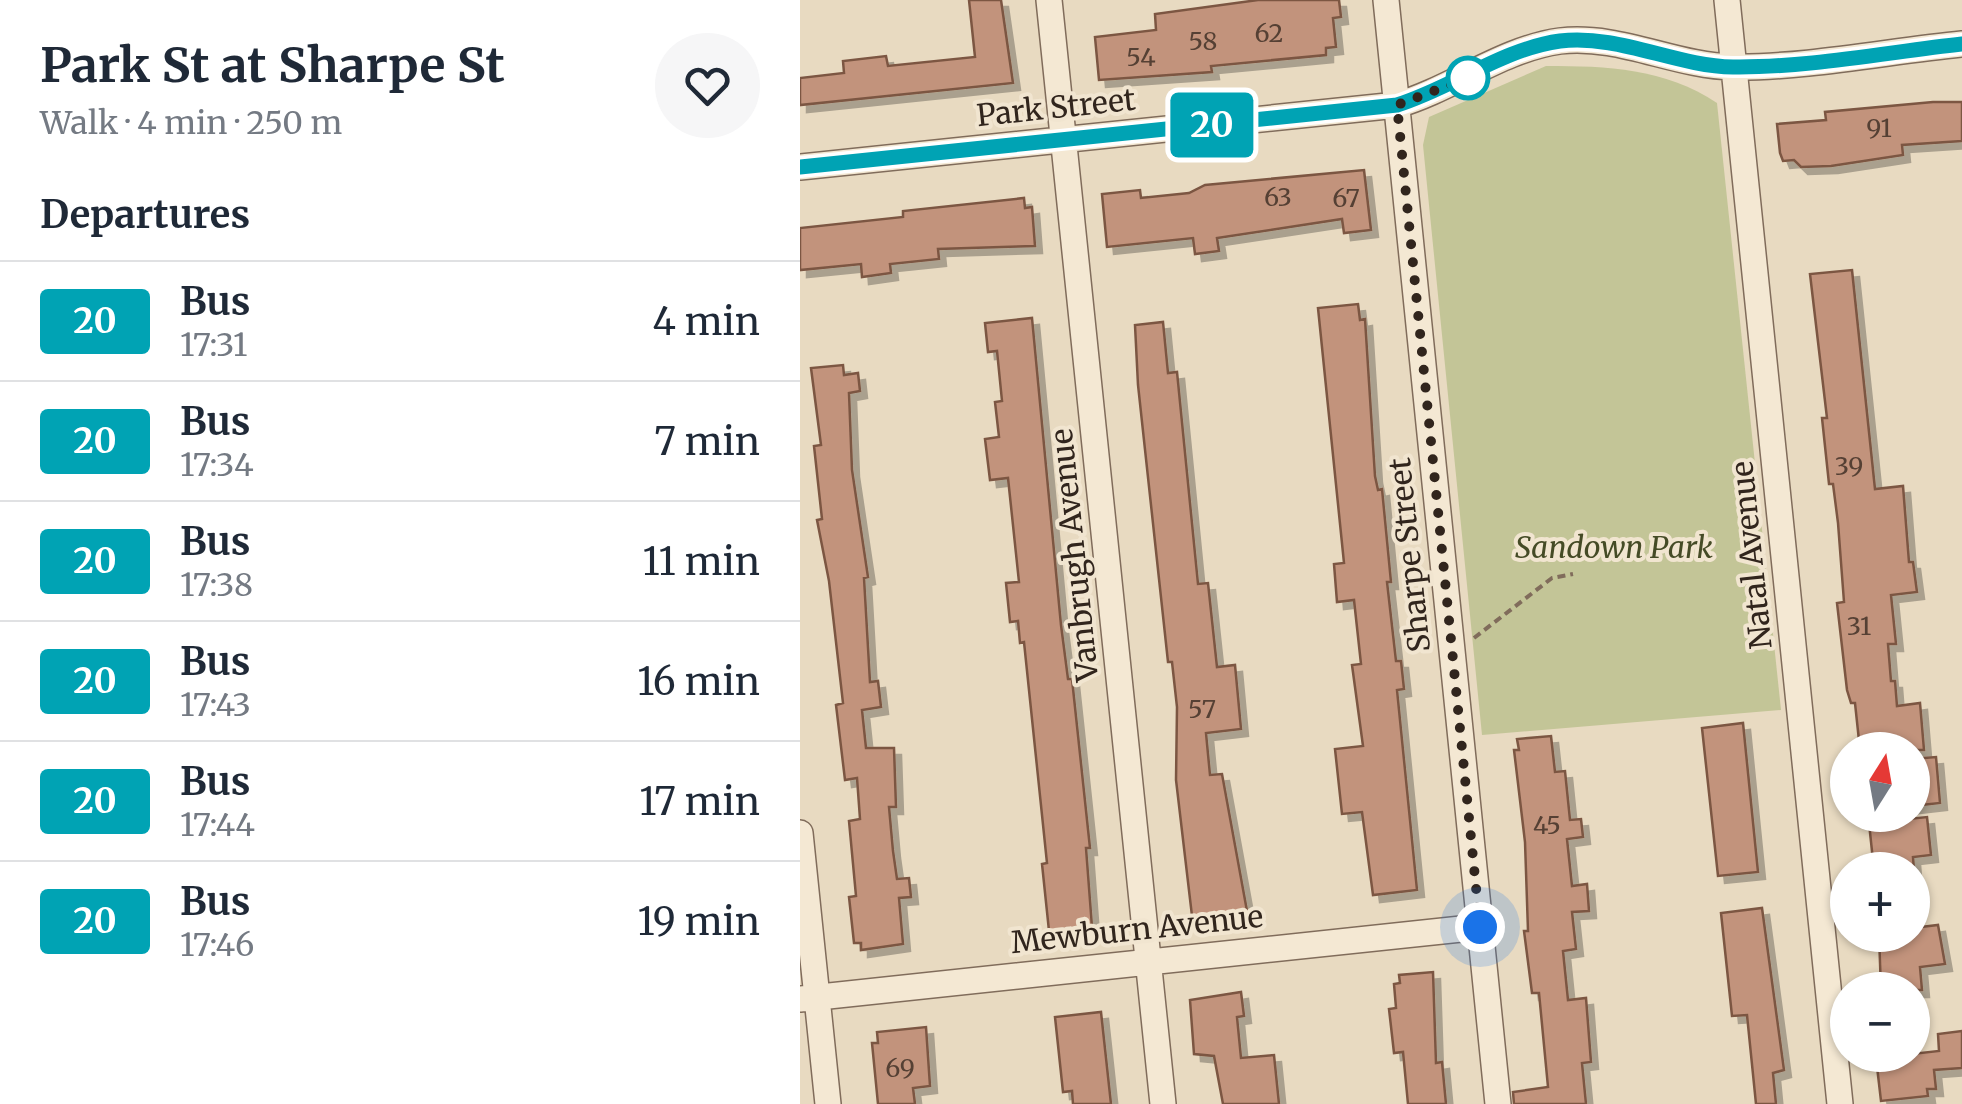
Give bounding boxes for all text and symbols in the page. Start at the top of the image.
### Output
house number: 62 [1255,17,1283,49]
house number: 58 [1189,25,1217,57]
button: heart [655,33,760,138]
text: Park St at Sharpe St [40,35,505,95]
house number: 54 [1126,41,1156,73]
unlabelled marker [1447,57,1489,99]
street label: Park Street [975,80,1138,134]
line badge: 20 [1167,92,1257,158]
text: Walk · 4 min · 250 m [40,103,342,143]
text: 20 [1190,103,1234,147]
house number: 91 [1866,112,1892,144]
house number: 63 [1264,181,1292,213]
house number: 67 [1332,182,1360,214]
text: Departures [40,191,250,238]
text: Bus [180,278,250,325]
text: 4 min [652,298,760,345]
text: 20 [73,299,117,343]
text: 17:31 [180,325,248,365]
text: Bus [180,398,250,445]
text: 7 min [654,418,760,465]
text: 20 [73,419,117,463]
street label: Vanbrugh Avenue [1042,427,1106,684]
text: 17:34 [180,445,254,485]
house number: 39 [1835,450,1863,482]
street label: Sharpe Street [1380,456,1438,654]
street label: Natal Avenue [1722,459,1780,651]
text: Bus [180,518,250,565]
park label: Sandown Park [1515,528,1714,566]
text: 11 min [643,538,760,585]
text: 20 [73,539,117,583]
text: 17:38 [180,565,253,605]
house number: 31 [1847,610,1871,642]
text: Bus [180,638,250,685]
text: 16 min [637,658,760,705]
text: 20 [73,659,117,703]
text: 17:43 [180,685,251,725]
house number: 57 [1188,693,1216,725]
north arrow [1830,732,1930,832]
map controls [1830,732,1930,1072]
text: Bus [180,758,250,805]
text: 17 min [639,778,760,825]
text: 20 [73,779,117,823]
text: 17:44 [180,805,255,845]
house number: 45 [1533,809,1561,841]
button: + [1830,852,1930,952]
text: Bus [180,878,250,925]
street label: Mewburn Avenue [1009,897,1265,961]
text: 19 min [637,898,760,945]
text: 20 [73,899,117,943]
your location [1455,902,1505,952]
text: 17:46 [180,925,254,965]
button: − [1830,972,1930,1072]
house number: 69 [885,1052,915,1084]

